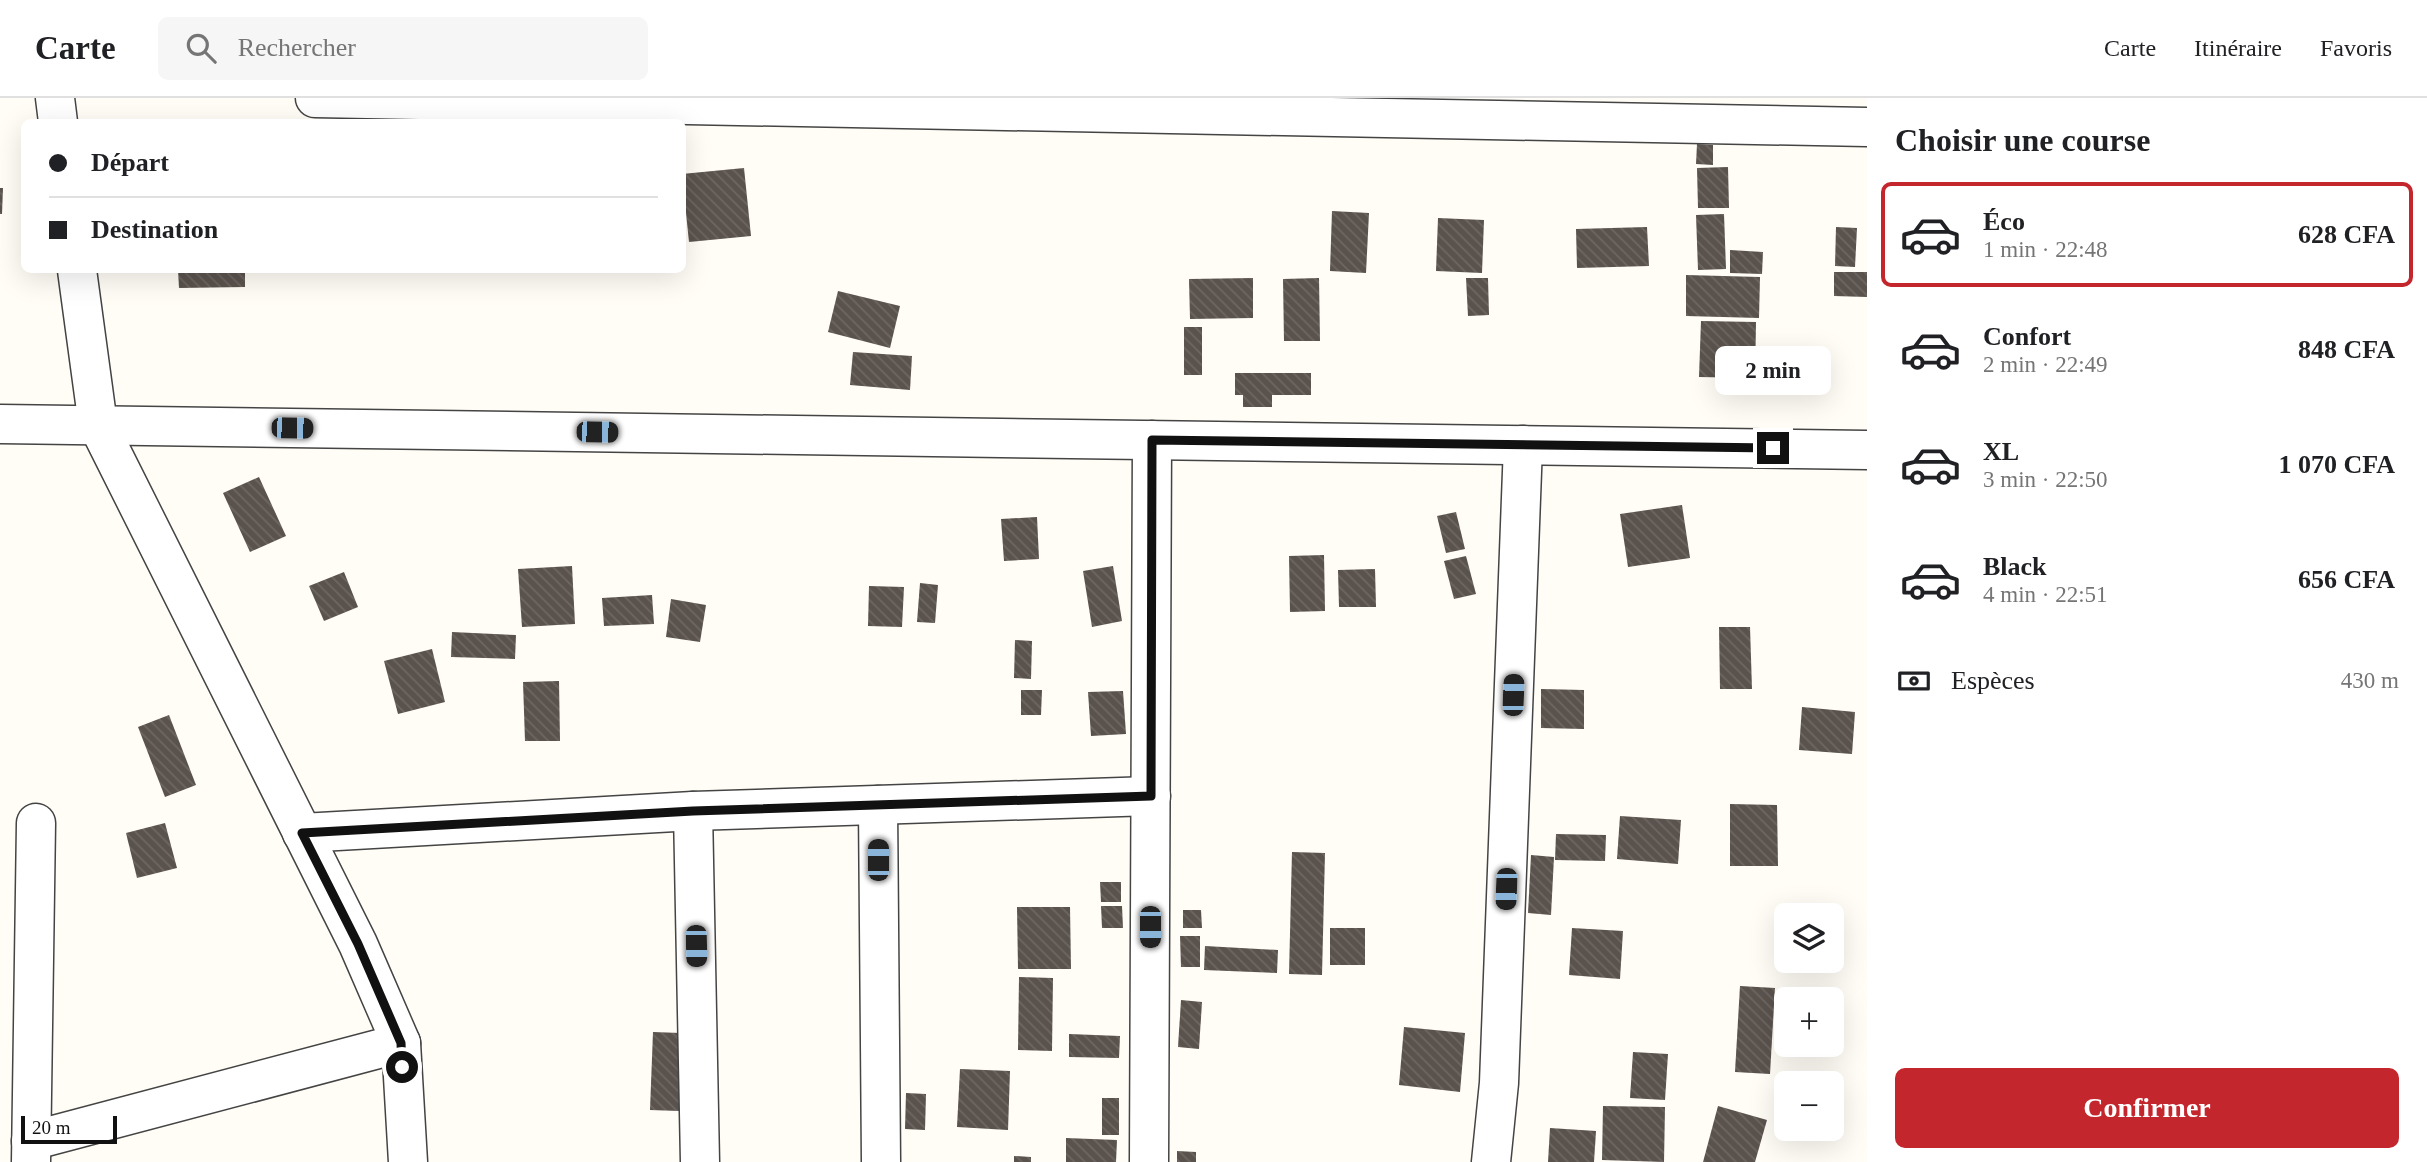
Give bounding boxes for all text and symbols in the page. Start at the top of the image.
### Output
search box [158,17,648,80]
icon: search [182,29,220,67]
text: Carte [35,30,116,66]
text: Rechercher [238,33,356,62]
text: Carte [2104,35,2156,61]
text: Itinéraire [2194,35,2282,61]
text: Favoris [2320,35,2392,61]
text: Choisir une course [1895,122,2150,158]
text: Départ [91,148,169,177]
icon: car [1899,203,1962,266]
text: Éco [1983,207,2025,236]
text: Destination [91,215,218,244]
text: 628 CFA [2298,220,2395,249]
text: 1 min · 22:48 [1983,237,2108,262]
icon: car [1899,318,1962,381]
text: Confort [1983,322,2071,351]
text: 848 CFA [2298,335,2395,364]
callout: 2 min [1715,346,1831,396]
text: 2 min · 22:49 [1983,352,2108,377]
text: 2 min [1745,358,1801,383]
car [271,417,314,439]
car [576,421,619,443]
route end [1757,432,1789,464]
icon: car [1899,433,1962,496]
text: XL [1983,437,2019,466]
text: 1 070 CFA [2278,450,2395,479]
text: 3 min · 22:50 [1983,467,2108,492]
icon: car [1899,548,1962,611]
text: Black [1983,552,2047,581]
text: 656 CFA [2298,565,2395,594]
text: 4 min · 22:51 [1983,582,2108,607]
icon: cash [1895,662,1933,700]
text: Espèces [1951,666,2035,695]
text: 430 m [2341,668,2399,693]
car [1502,674,1525,716]
car [868,839,889,881]
car [1495,868,1518,910]
map controls [1774,903,1844,1141]
button: layers [1774,903,1844,973]
car [1140,906,1161,948]
car [686,925,707,967]
button: + [1774,987,1844,1057]
route start [386,1051,418,1083]
button: Confirmer [1895,1068,2399,1148]
button: − [1774,1071,1844,1141]
scale bar [21,1113,117,1145]
text: 20 m [32,1117,71,1138]

